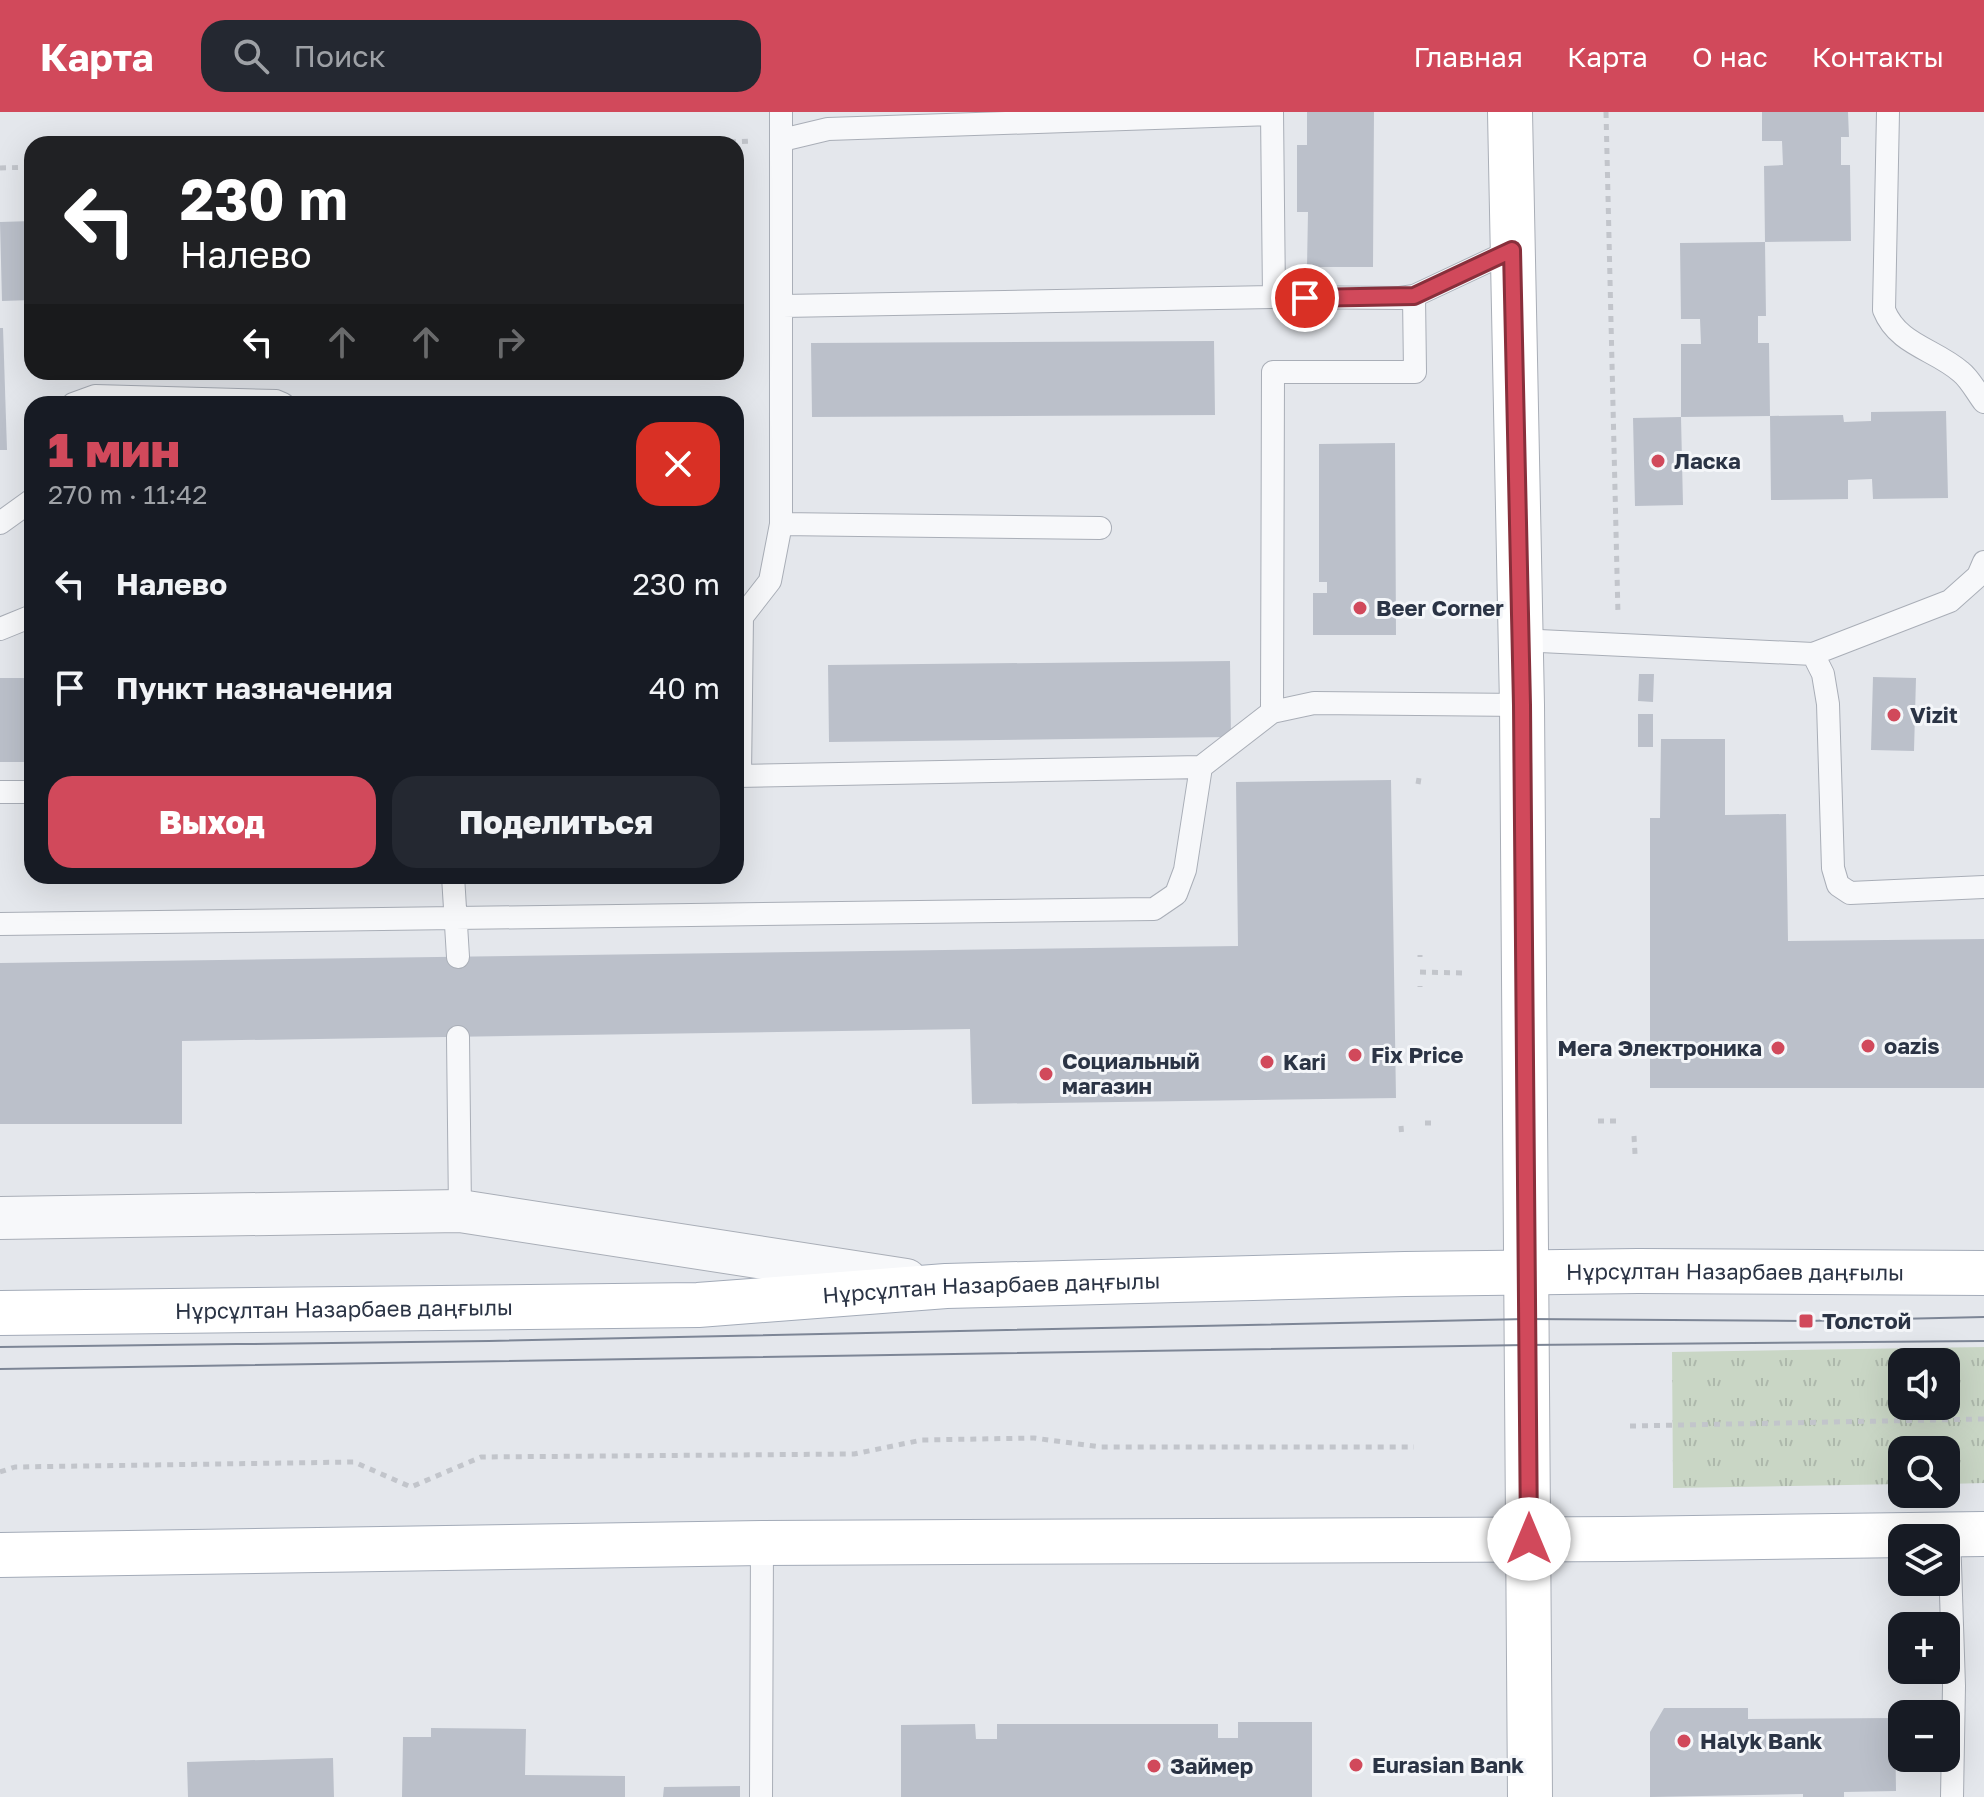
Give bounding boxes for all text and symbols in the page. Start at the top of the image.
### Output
search box [201,20,761,92]
text: Карта [40,34,153,79]
icon: search [229,34,273,78]
text: Поиск [293,38,386,74]
text: Главная [1413,40,1523,73]
text: Карта [1567,40,1648,73]
text: О нас [1692,40,1768,73]
text: Контакты [1812,40,1944,73]
text: 230 m [180,165,348,232]
icon: left [48,168,152,272]
text: Налево [180,233,312,276]
pin [1271,264,1339,332]
icon: arrive [1283,276,1327,320]
icon: left [236,320,280,364]
icon: ahead [320,320,364,364]
icon: ahead [404,320,448,364]
icon: right [488,320,532,364]
text: 1 мин [48,420,180,478]
button: close [636,422,720,506]
place label: Ласка [1674,447,1741,474]
marker: Ласка [1649,452,1667,470]
text: 270 m · 11:42 [48,479,207,510]
icon: left [48,562,92,606]
text: Налево [116,566,227,602]
text: 230 m [632,566,720,602]
place label: Beer Corner [1376,594,1504,621]
marker: Beer Corner [1351,599,1369,617]
icon: arrive [48,666,92,710]
text: Пункт назначения [116,670,393,706]
text: 40 m [649,670,720,706]
place label: Vizit [1910,701,1958,728]
marker: Vizit [1885,706,1903,724]
button: Выход [48,776,376,868]
button: Поделиться [392,776,720,868]
place label: oazis [1884,1032,1940,1059]
place label: Мега Электроника [1557,1034,1762,1061]
marker: oazis [1859,1037,1877,1055]
marker: Мега Электроника [1769,1039,1787,1057]
place label: Fix Price [1371,1041,1463,1068]
marker: Fix Price [1346,1046,1364,1064]
place label: Социальный магазин [1062,1047,1200,1099]
place label: Kari [1283,1048,1326,1075]
marker: Kari [1258,1053,1276,1071]
marker: Социальный магазин [1037,1065,1055,1083]
street label: Нұрсұлтан Назарбаев даңғылы [1566,1257,1904,1286]
street label: Нұрсұлтан Назарбаев даңғылы [821,1266,1161,1308]
street label: Нұрсұлтан Назарбаев даңғылы [175,1293,513,1324]
place label: Толстой [1822,1307,1911,1334]
marker: Толстой [1797,1312,1815,1330]
map controls [1888,1348,1960,1772]
button: sound [1888,1348,1960,1420]
button: search [1888,1436,1960,1508]
position arrow [1487,1497,1571,1581]
button: layers [1888,1524,1960,1596]
button: + [1888,1612,1960,1684]
button: − [1888,1700,1960,1772]
place label: Halyk Bank [1700,1727,1822,1754]
marker: Halyk Bank [1675,1732,1693,1750]
place label: Eurasian Bank [1372,1751,1524,1778]
place label: Займер [1170,1752,1253,1779]
marker: Eurasian Bank [1347,1756,1365,1774]
marker: Займер [1145,1757,1163,1775]

